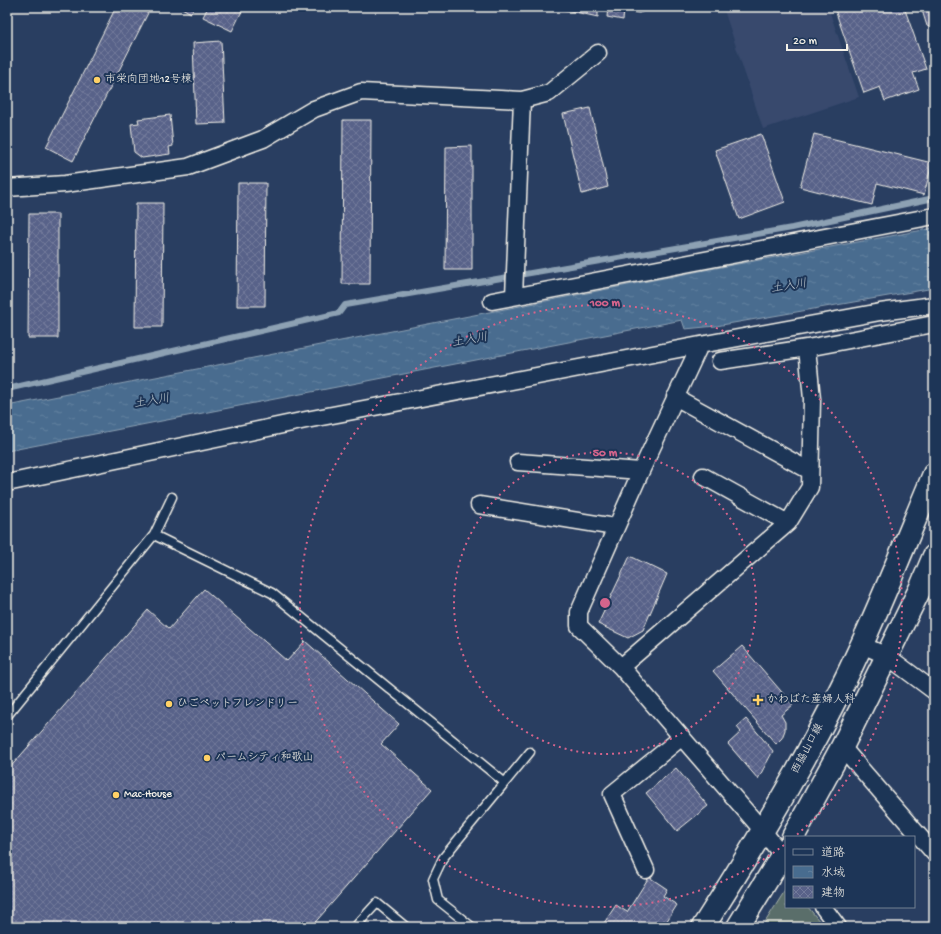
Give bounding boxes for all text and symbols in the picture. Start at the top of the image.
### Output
scale bar [787,26,847,52]
text: 20 m [793,35,818,49]
place label: 市栄向団地12号棟 [105,73,192,86]
marker: 市栄向団地12号棟 [92,75,102,85]
water label: 土入川 [770,276,808,297]
text: 100 m [589,297,620,311]
water label: 土入川 [451,330,489,351]
water label: 土入川 [133,391,171,412]
text: 50 m [593,447,618,461]
centre of rings [598,596,612,610]
place label: かわばた産婦人科 [767,693,855,706]
marker: かわばた産婦人科 [752,694,764,706]
place label: ひごペットフレンドリー [177,698,298,710]
marker: ひごペットフレンドリー [164,699,174,709]
street label: 西脇山口線 [789,721,826,776]
place label: パームシティ和歌山 [215,751,314,764]
marker: パームシティ和歌山 [202,753,212,763]
place label: Mac-House [124,789,172,801]
marker: Mac-House [111,790,121,800]
legend [785,836,915,908]
text: 道路 [821,846,845,861]
text: 水域 [821,866,845,881]
text: 建物 [821,886,845,901]

